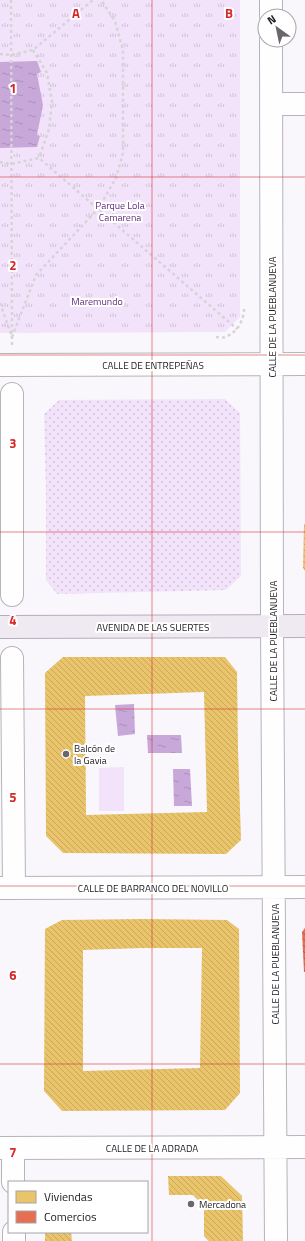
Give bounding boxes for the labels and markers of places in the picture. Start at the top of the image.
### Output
place label: Balcón de la Gavia [74,741,115,768]
marker: Balcón de la Gavia [61,749,71,759]
place label: Mercadona [199,1197,246,1212]
marker: Mercadona [186,1199,196,1209]

